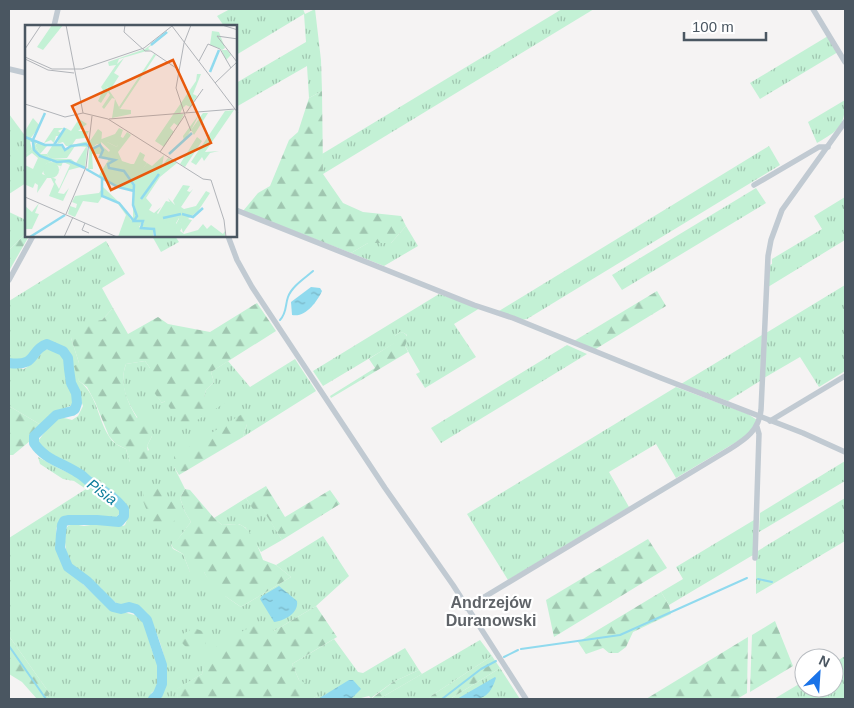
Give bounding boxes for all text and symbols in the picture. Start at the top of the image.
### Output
scale bar [684,10,766,42]
text: 100 m [692,18,734,35]
inset map [25,25,238,238]
water label: Pisia [84,475,120,508]
district label: Andrzejów Duranowski [446,594,536,629]
north arrow [794,648,844,698]
text: N [817,652,832,671]

